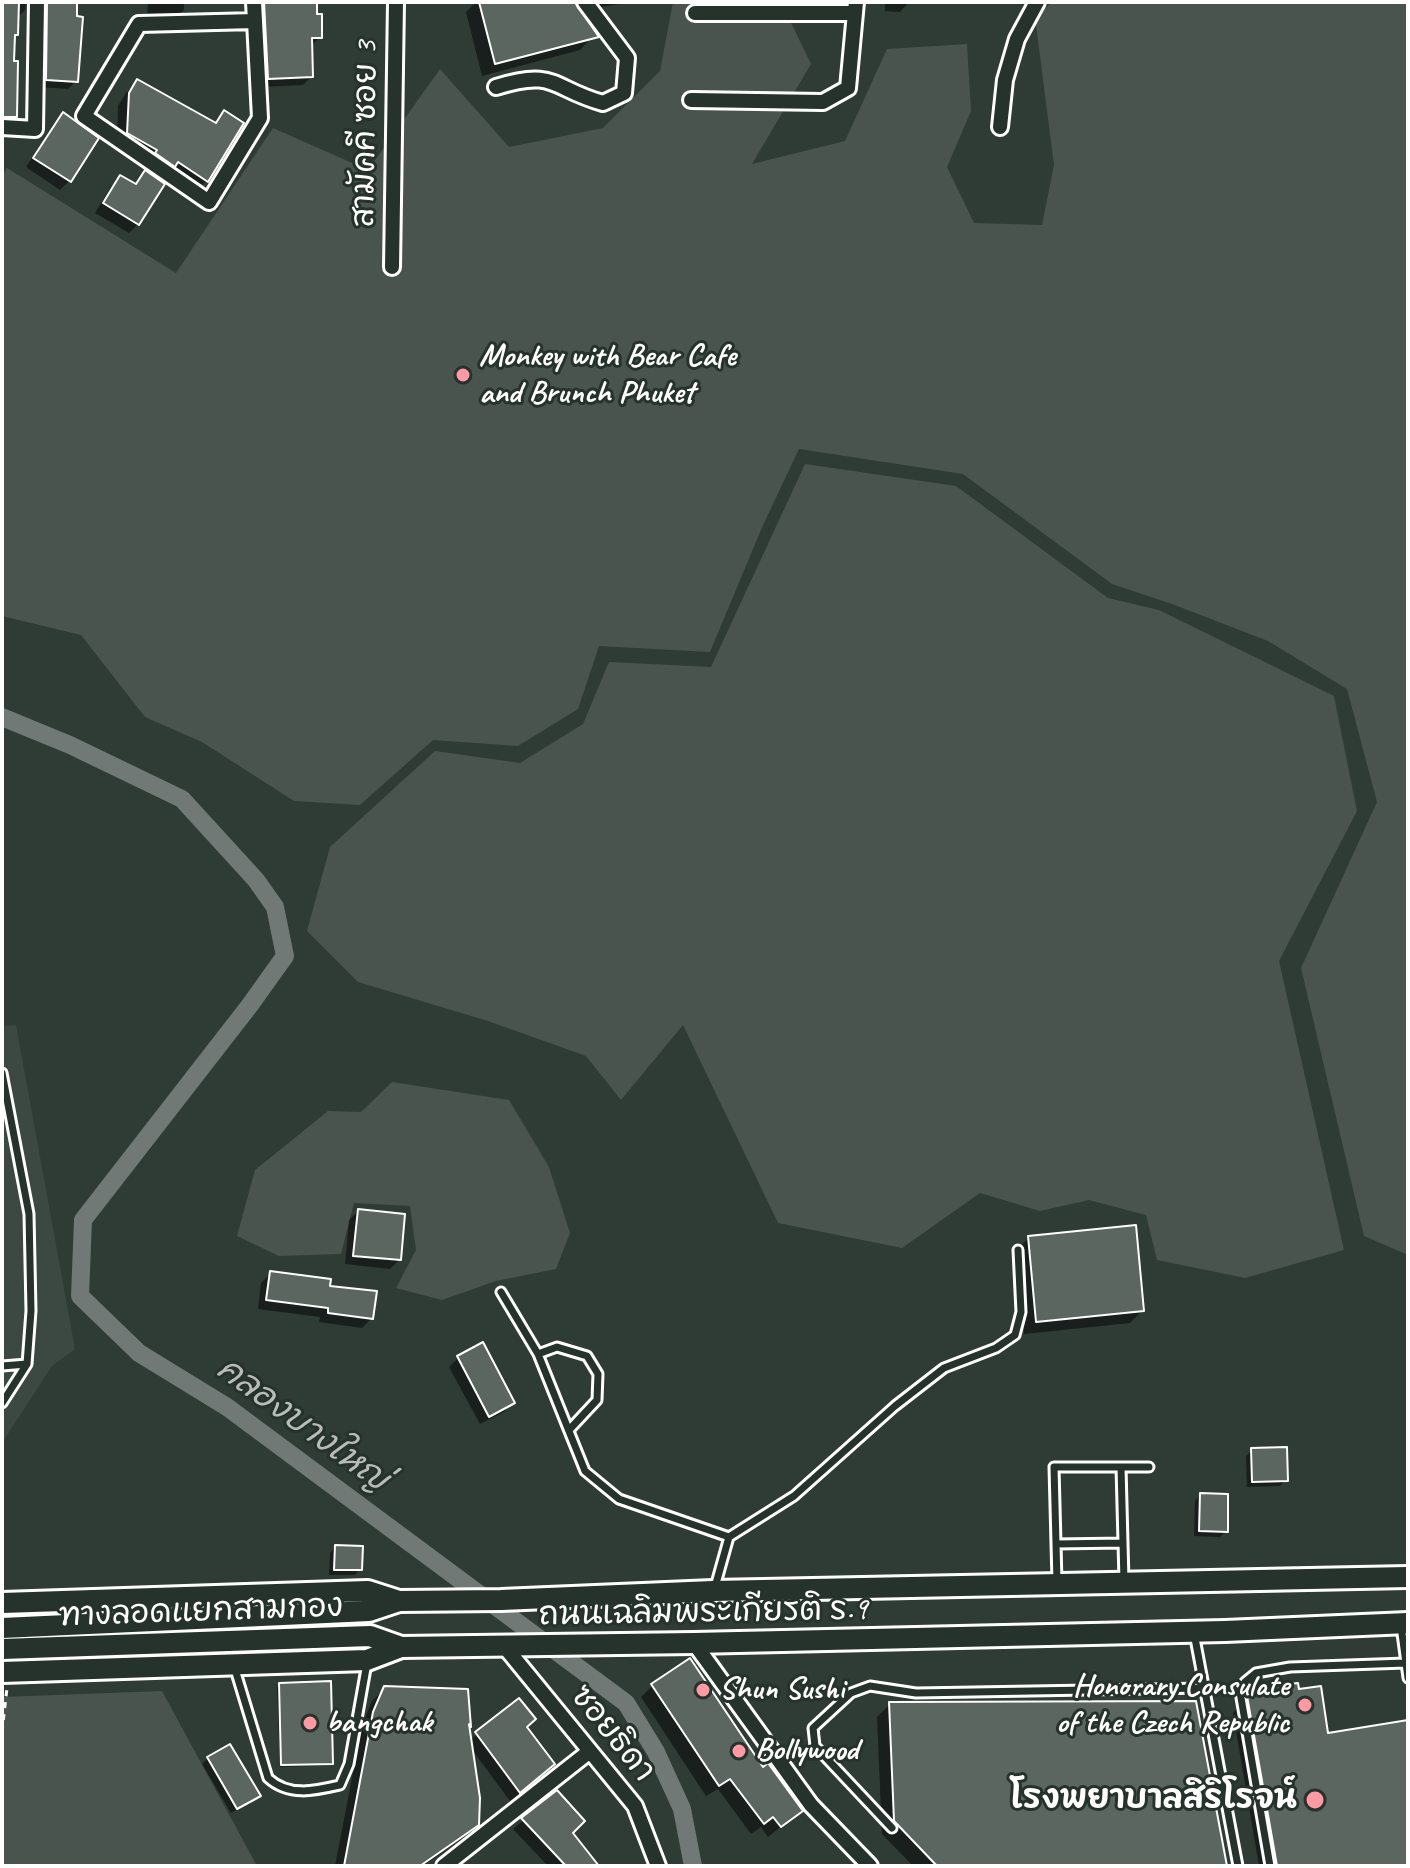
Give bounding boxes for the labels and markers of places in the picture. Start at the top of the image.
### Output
place label: Monkey with Bear Cafe and Brunch Phuket [479,338,736,413]
marker: Monkey with Bear Cafe and Brunch Phuket [454,366,472,384]
place label: Honorary Consulate of the Czech Republic [1056,1668,1289,1743]
place label: Shun Sushi [719,1671,844,1709]
marker: Shun Sushi [694,1681,712,1699]
marker: Honorary Consulate of the Czech Republic [1296,1696,1314,1714]
place label: bangchak [326,1704,432,1742]
marker: bangchak [301,1714,319,1732]
place label: Bollywood [755,1732,858,1770]
marker: Bollywood [730,1742,748,1760]
place label: โรงพยาบาลสิริโรจน์ [1010,1781,1297,1819]
marker: โรงพยาบาลสิริโรจน์ [1304,1789,1326,1811]

